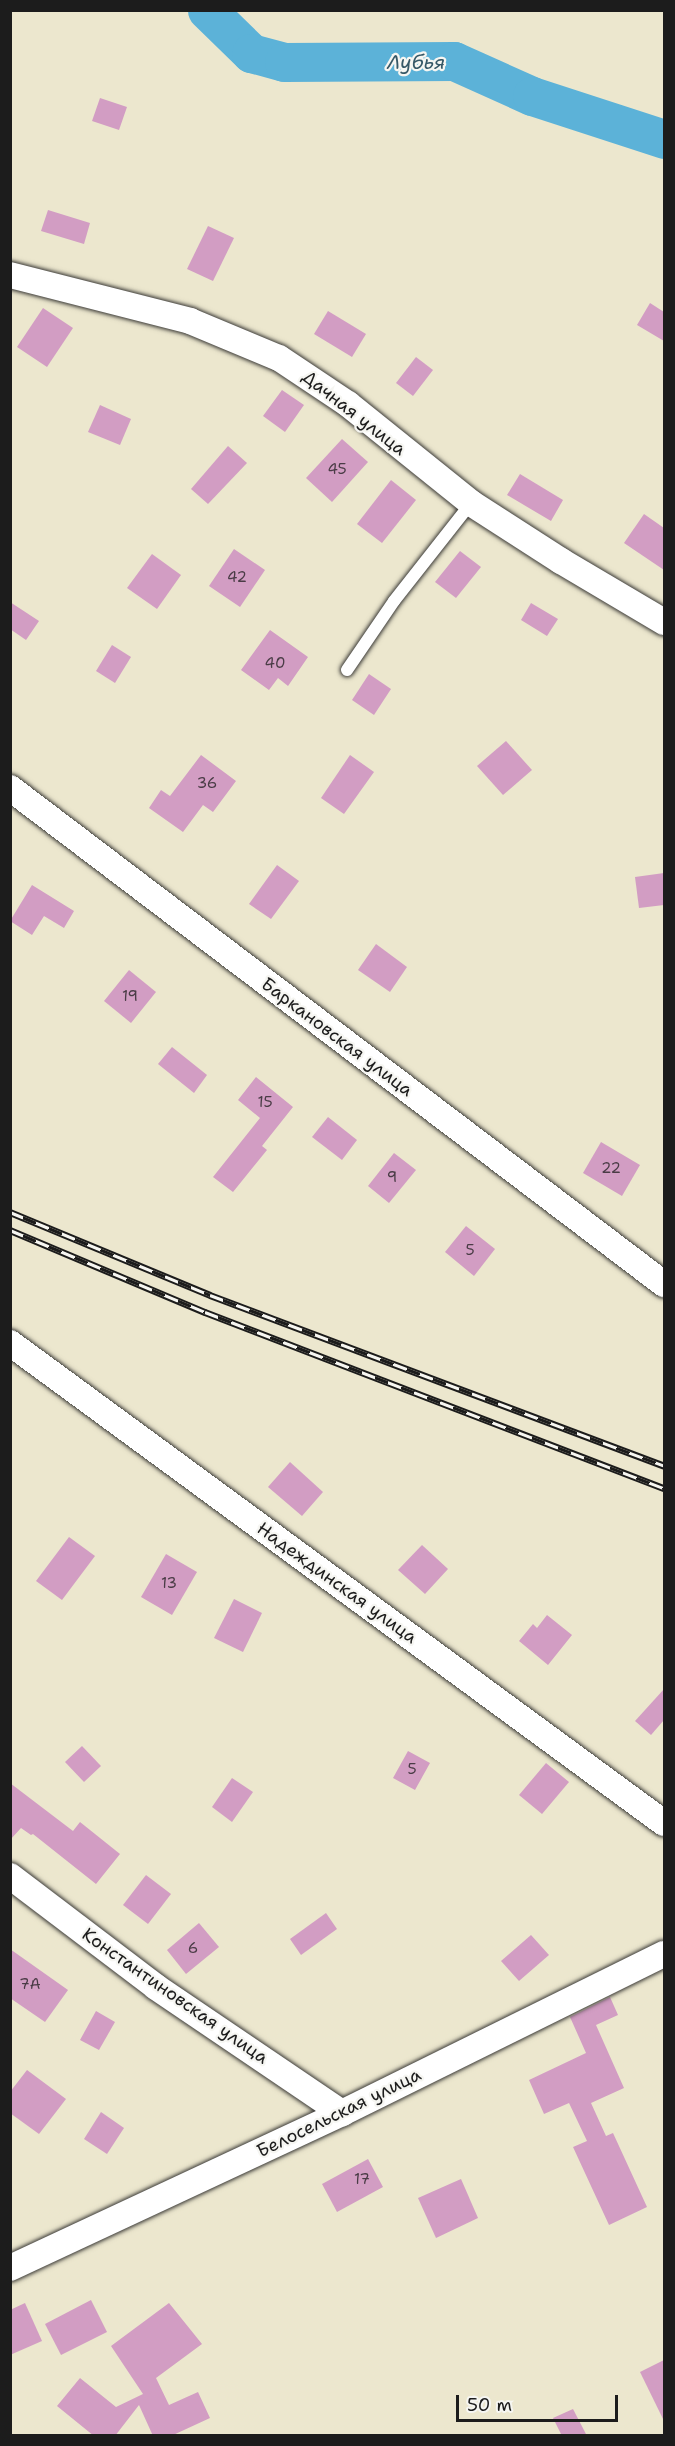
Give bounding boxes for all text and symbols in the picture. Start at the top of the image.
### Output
water label: Лубья [387,50,445,74]
street label: Дачная улица [298,366,410,460]
house number: 45 [327,461,347,479]
house number: 42 [227,569,247,587]
house number: 40 [265,655,285,673]
house number: 36 [197,775,217,793]
street label: Баркановская улица [257,973,417,1101]
house number: 19 [122,988,138,1006]
house number: 15 [257,1094,273,1112]
house number: 22 [601,1160,621,1178]
house number: 9 [387,1169,397,1187]
house number: 5 [465,1242,475,1260]
street label: Надеждинская улица [253,1518,421,1648]
house number: 13 [161,1575,177,1593]
house number: 5 [407,1761,417,1779]
street label: Константиновская улица [78,1923,272,2069]
house number: 6 [188,1940,198,1958]
house number: 7А [19,1976,41,1994]
street label: Белосельская улица [253,2064,425,2162]
house number: 17 [354,2171,370,2189]
scale bar [459,2383,621,2421]
text: 50 m [467,2393,512,2417]

